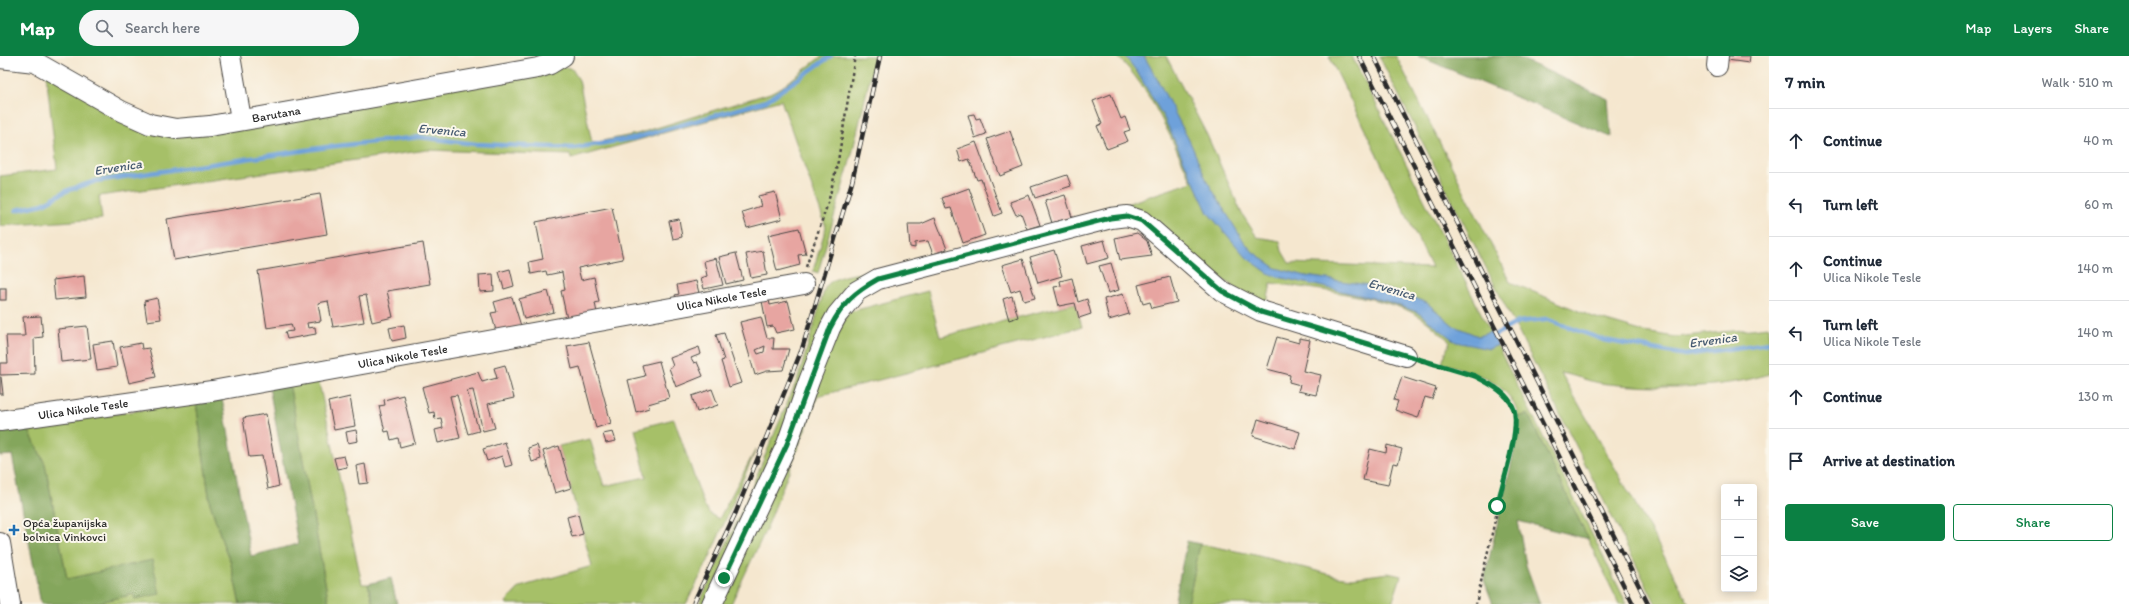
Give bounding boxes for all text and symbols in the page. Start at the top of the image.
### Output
search box [79,10,359,46]
text: Map [20,17,55,40]
icon: search [93,17,115,39]
text: Search here [125,19,200,37]
text: Map [1966,20,1991,37]
text: Layers [2013,20,2052,37]
text: Share [2074,20,2109,37]
text: 7 min [1785,72,1825,92]
text: Walk · 510 m [2042,75,2113,90]
street label: Barutana [251,103,303,125]
water label: Ervenica [417,120,467,140]
icon: ahead [1785,130,1807,152]
text: Continue [1823,132,1882,150]
text: 40 m [2083,133,2113,148]
water label: Ervenica [93,156,143,178]
icon: left [1785,194,1807,216]
text: Turn left [1823,196,1878,214]
text: 60 m [2084,197,2113,212]
text: Continue [1823,252,1882,270]
icon: ahead [1785,258,1807,280]
text: 140 m [2077,261,2113,276]
text: Ulica Nikole Tesle [1823,270,1921,285]
water label: Ervenica [1367,275,1417,303]
street label: Ulica Nikole Tesle [676,284,768,314]
text: Turn left [1823,316,1878,334]
icon: left [1785,322,1807,344]
text: 140 m [2077,325,2113,340]
water label: Ervenica [1688,329,1738,351]
text: Ulica Nikole Tesle [1823,334,1921,349]
street label: Ulica Nikole Tesle [357,341,449,371]
icon: ahead [1785,386,1807,408]
text: Continue [1823,388,1882,406]
text: 130 m [2078,389,2113,404]
street label: Ulica Nikole Tesle [37,396,129,423]
icon: arrive [1785,450,1807,472]
text: Arrive at destination [1823,452,1955,470]
map controls [1721,484,1757,592]
button: + [1721,484,1757,520]
route start [1488,497,1506,515]
button: Save [1785,504,1945,541]
button: Share [1953,504,2113,541]
place label: Opća županijska bolnica Vinkovci [23,516,107,544]
button: − [1721,520,1757,556]
marker: Opća županijska bolnica Vinkovci [8,524,20,536]
button: layers [1721,556,1757,592]
route end [715,569,733,587]

